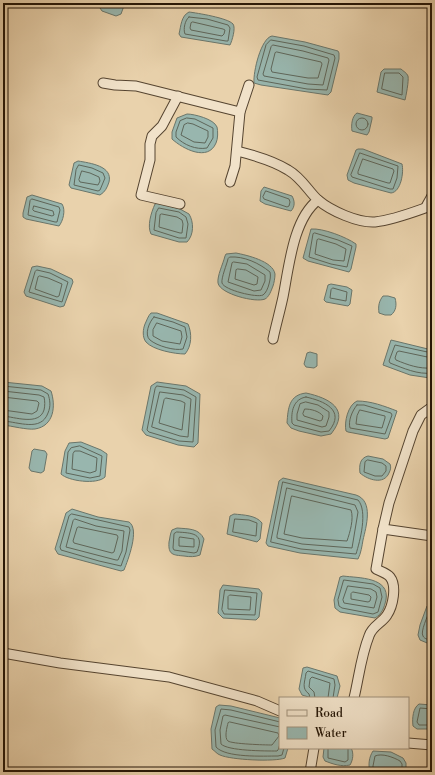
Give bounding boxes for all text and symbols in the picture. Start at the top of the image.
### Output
legend [279,697,409,749]
text: Road [315,706,343,721]
text: Water [314,726,347,741]

